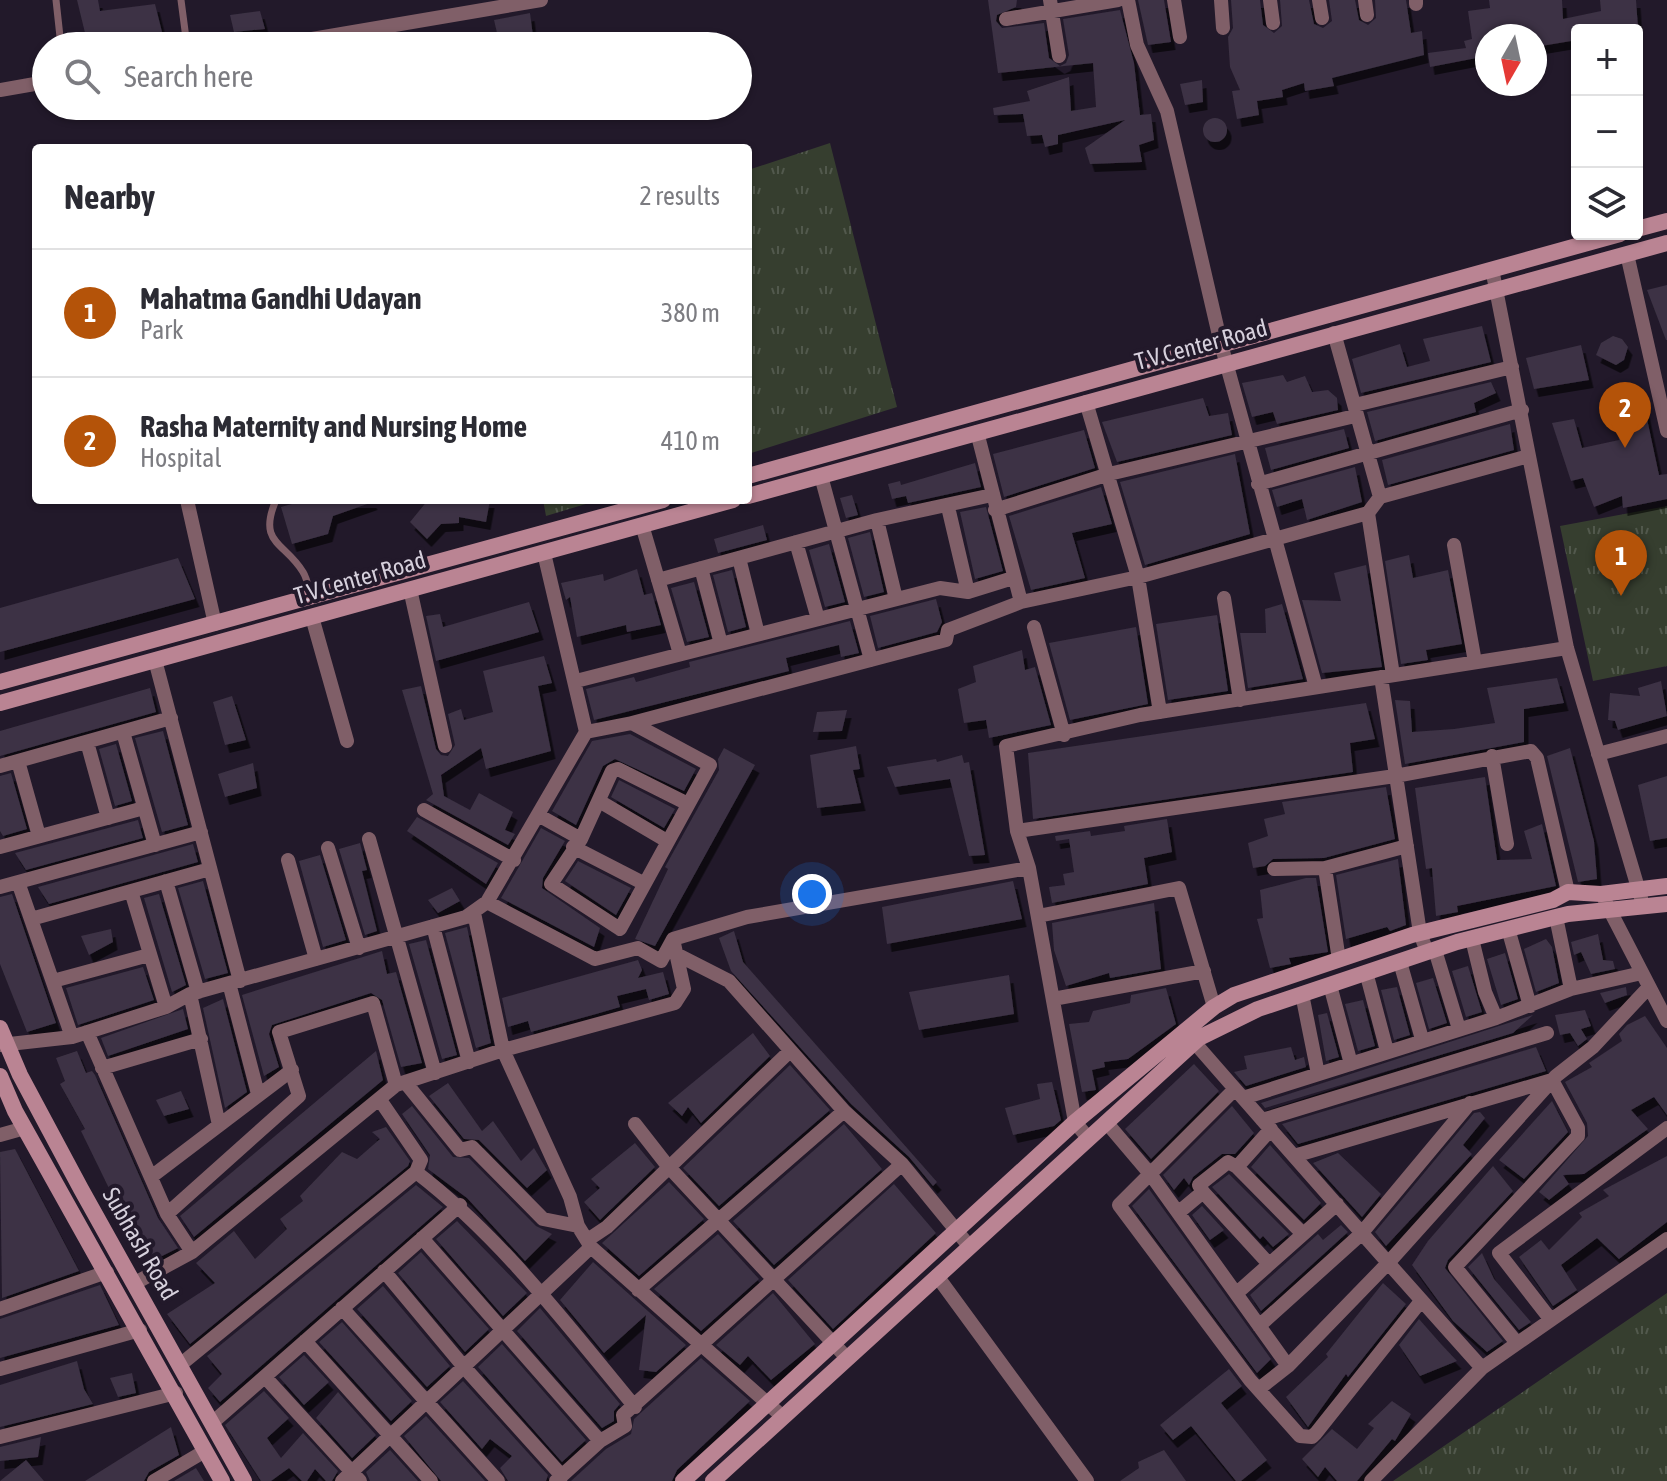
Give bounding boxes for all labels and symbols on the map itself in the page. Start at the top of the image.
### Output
north arrow [1475,24,1547,96]
street label: T.V.Center Road [1132,314,1270,375]
pin: 2 [1599,382,1651,448]
pin: 1 [1595,530,1647,596]
street label: T.V.Center Road [291,546,429,609]
your location [792,874,832,914]
street label: Subhash Road [97,1183,183,1305]

